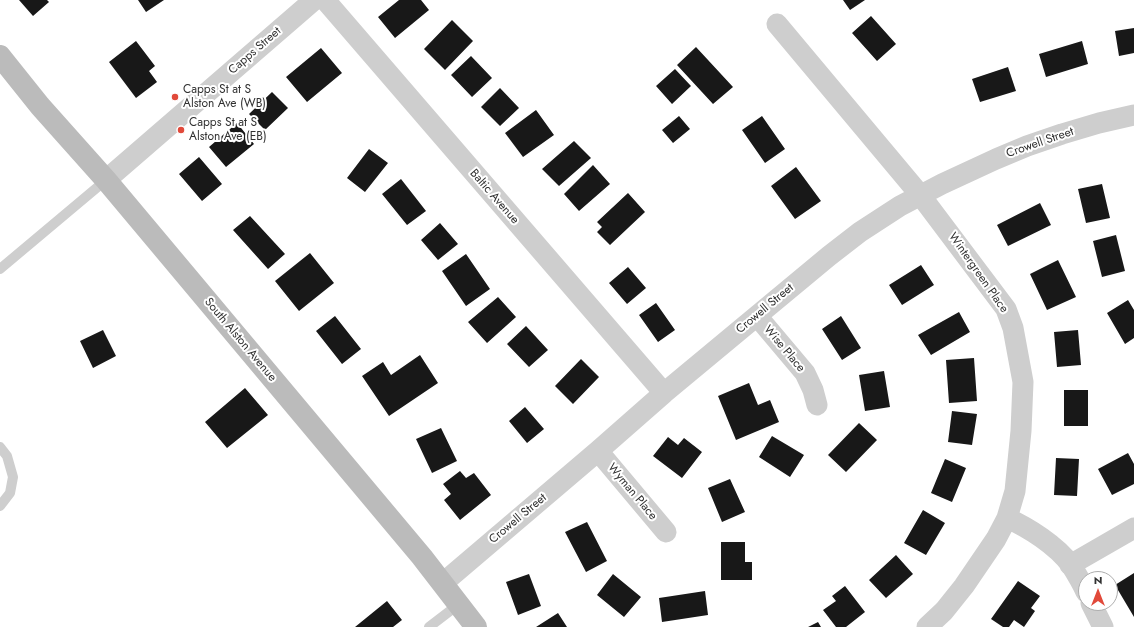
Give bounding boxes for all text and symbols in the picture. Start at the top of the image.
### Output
street label: Capps Street [226,24,284,78]
place label: Capps St at S Alston Ave (WB) [183,83,266,111]
marker: Capps St at S Alston Ave (WB) [170,92,180,102]
place label: Capps St at S Alston Ave (EB) [189,116,267,144]
marker: Capps St at S Alston Ave (EB) [176,125,186,135]
street label: Crowell Street [1004,125,1076,161]
street label: Baltic Avenue [466,167,522,227]
street label: Wintergreen Place [945,230,1011,316]
street label: Crowell Street [733,281,797,337]
street label: South Alston Avenue [201,295,279,385]
street label: Wise Place [760,323,808,375]
street label: Wyman Place [604,461,660,523]
street label: Crowell Street [486,491,550,547]
north arrow [1078,571,1118,611]
text: N [1094,572,1102,588]

